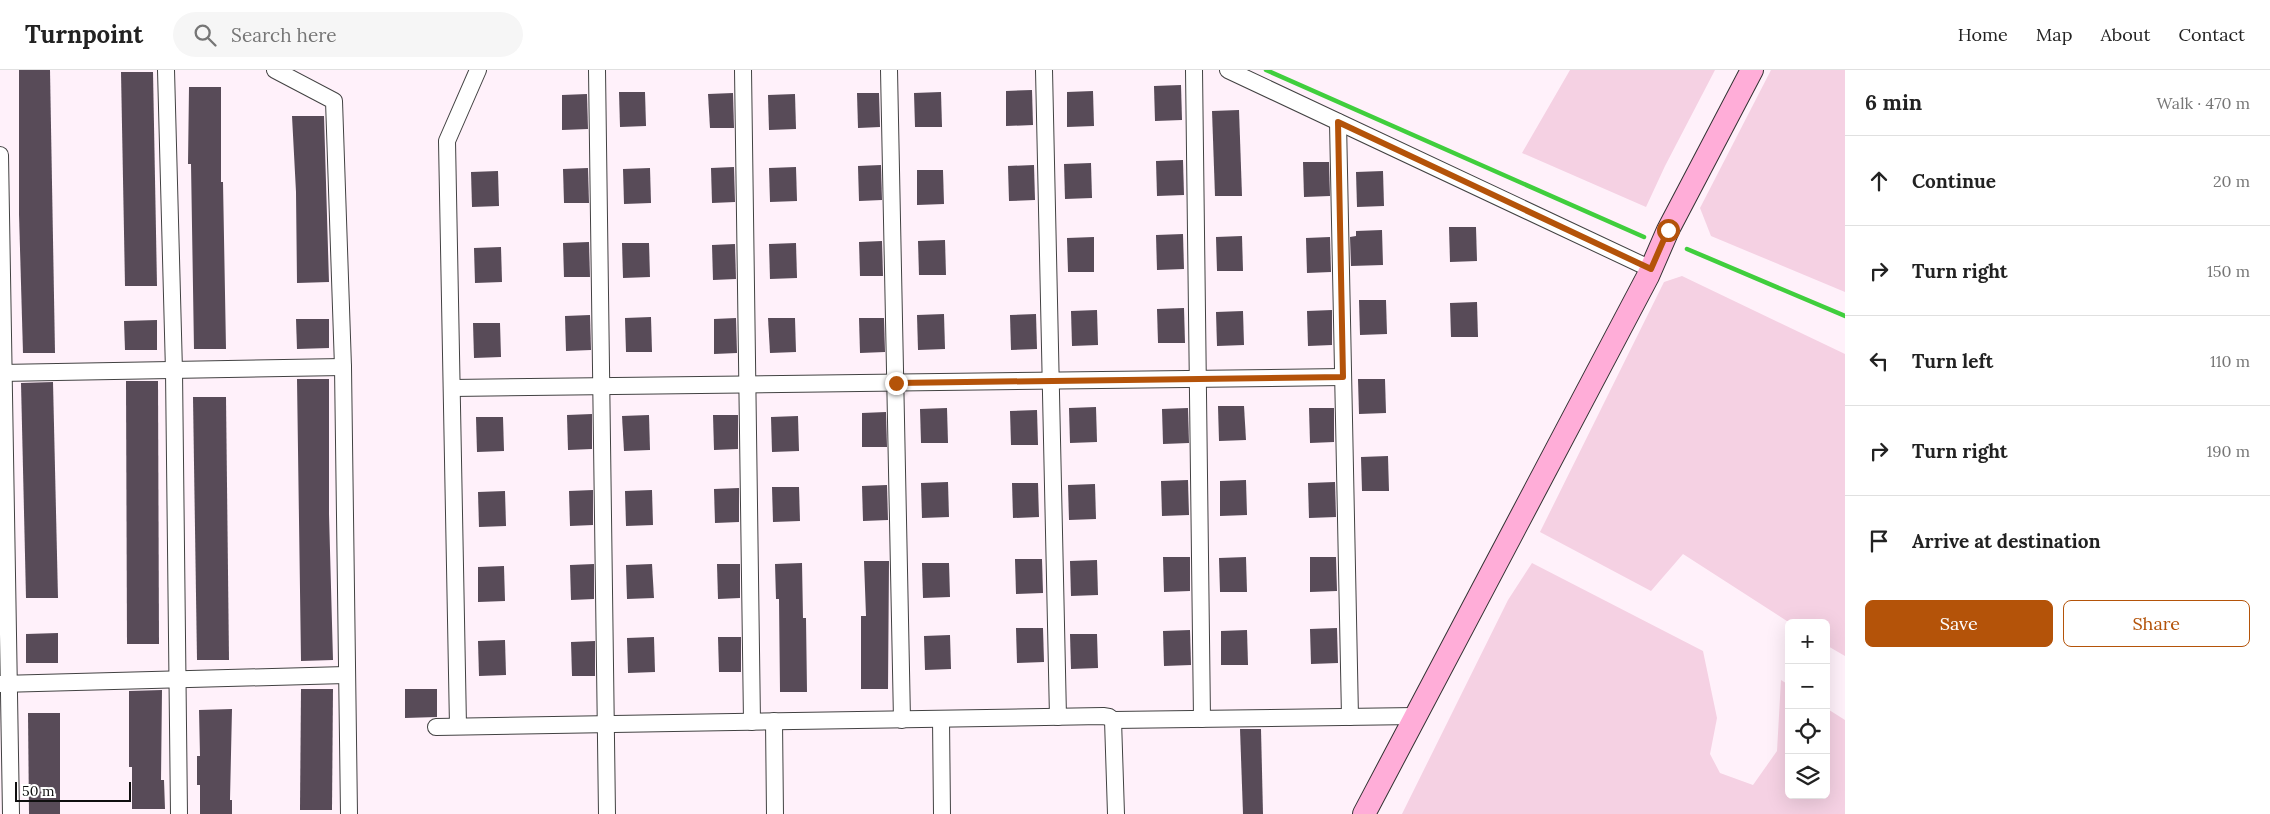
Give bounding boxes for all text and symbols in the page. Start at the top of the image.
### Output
search box [173,12,523,57]
text: Turnpoint [25,19,143,50]
icon: search [191,21,219,49]
text: Search here [231,23,337,47]
text: Home [1958,23,2008,46]
text: Map [2036,23,2072,46]
text: About [2100,23,2150,46]
text: Contact [2178,23,2245,46]
text: 6 min [1865,89,1922,116]
text: Walk · 470 m [2157,93,2250,113]
icon: ahead [1865,167,1893,195]
text: Continue [1912,169,1996,193]
text: 20 m [2213,171,2250,191]
route start [1657,219,1680,242]
icon: right [1865,257,1893,285]
text: Turn right [1912,259,2008,283]
text: 150 m [2207,261,2250,281]
icon: left [1865,347,1893,375]
text: Turn left [1912,349,1993,373]
text: 110 m [2210,351,2250,371]
route end [885,372,908,395]
icon: right [1865,437,1893,465]
text: Turn right [1912,439,2008,463]
text: 190 m [2206,441,2250,461]
icon: arrive [1865,527,1893,555]
text: Arrive at destination [1912,529,2101,553]
button: Save [1865,600,2053,647]
button: Share [2063,600,2250,647]
map controls [1785,619,1830,799]
button: + [1785,619,1830,664]
button: − [1785,664,1830,709]
button: locate [1785,709,1830,754]
button: layers [1785,754,1830,799]
scale bar [15,779,131,802]
text: 50 m [22,782,55,800]

